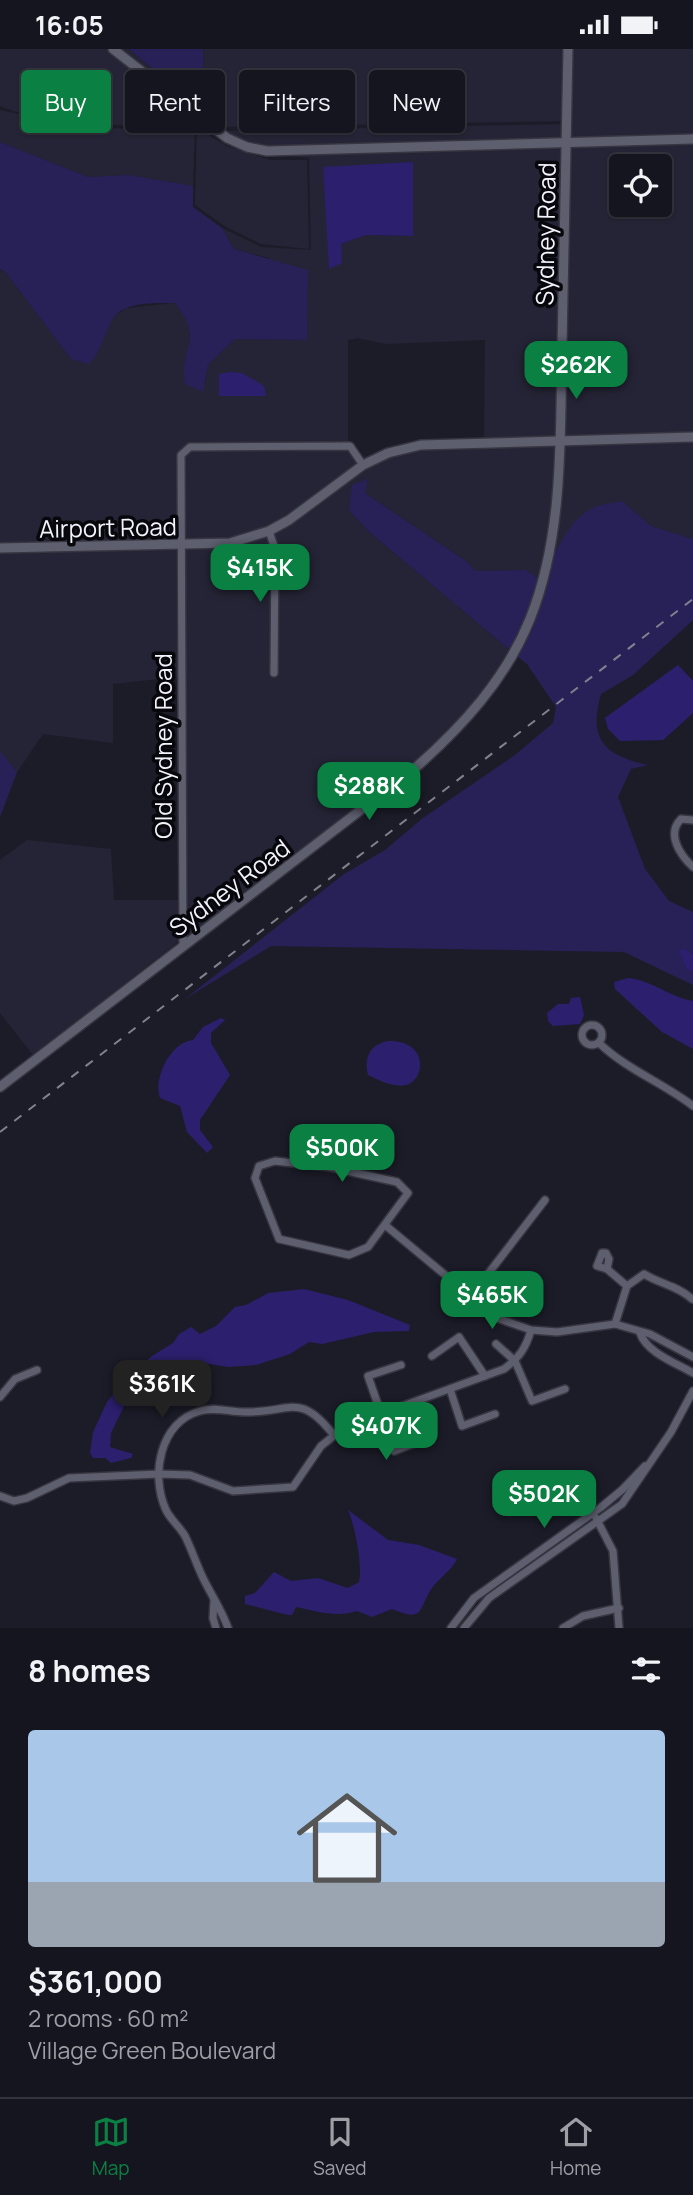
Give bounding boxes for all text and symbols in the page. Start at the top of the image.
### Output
text: 16:05 [35,7,104,43]
chip: Buy [21,70,111,133]
chip: Rent [125,70,225,133]
chip: Filters [239,70,355,133]
chip: New [369,70,465,133]
map controls [609,154,672,217]
button: locate [609,154,672,217]
street label: Sydney Road [527,162,563,306]
pin: $262K [527,341,625,401]
text: $262K [540,348,612,380]
street label: Airport Road [39,509,177,545]
pin: $415K [211,545,309,604]
text: $415K [227,551,293,583]
street label: Old Sydney Road [146,653,179,839]
pin: $288K [320,763,418,822]
text: $288K [333,769,405,801]
street label: Sydney Road [162,831,296,943]
pin: $500K [293,1125,391,1184]
text: $500K [305,1131,379,1163]
pin: $465K [443,1271,541,1331]
text: $465K [456,1278,528,1310]
pin: $361K [113,1361,211,1420]
text: $361K [129,1367,195,1399]
pin: $407K [337,1403,435,1462]
text: $407K [351,1409,421,1441]
pin: $502K [495,1471,593,1530]
text: $502K [508,1477,580,1509]
text: 8 homes [28,1650,151,1691]
icon: filters [627,1651,665,1689]
icon: home [284,1775,410,1901]
text: $361,000 [28,1961,163,2002]
text: 2 rooms · 60 m² [28,2002,189,2034]
text: Village Green Boulevard [28,2034,276,2066]
tab: Map [92,2113,130,2181]
tab: Saved [313,2113,367,2181]
tab: Home [550,2113,601,2181]

